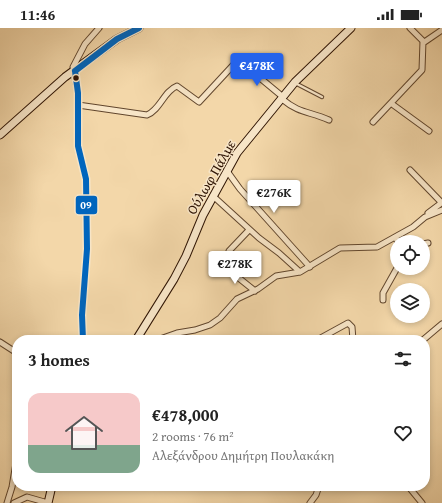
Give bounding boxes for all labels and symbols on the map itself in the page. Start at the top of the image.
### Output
pin: €478K [229,53,285,87]
unlabelled marker [71,73,81,83]
street label: Ούλωφ Πάλμε [182,136,240,218]
pin: €276K [246,180,302,214]
line badge: 09 [75,195,98,215]
text: 09 [80,197,92,213]
pin: €278K [207,251,263,285]

